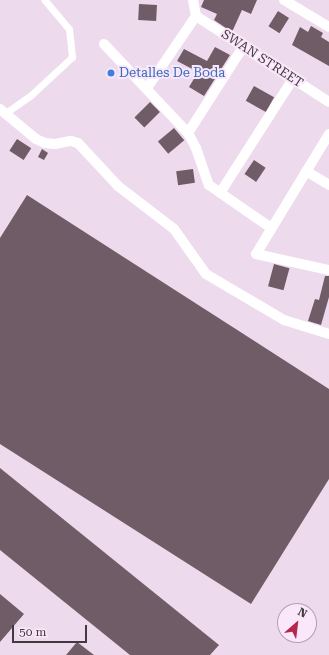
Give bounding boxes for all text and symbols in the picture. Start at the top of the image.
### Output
street label: SWAN STREET [218,27,306,91]
place label: Detalles De Boda [119,65,225,81]
marker: Detalles De Boda [106,68,116,78]
north arrow [277,603,317,643]
text: N [296,605,309,621]
scale bar [14,617,89,643]
text: 50 m [19,625,46,639]

